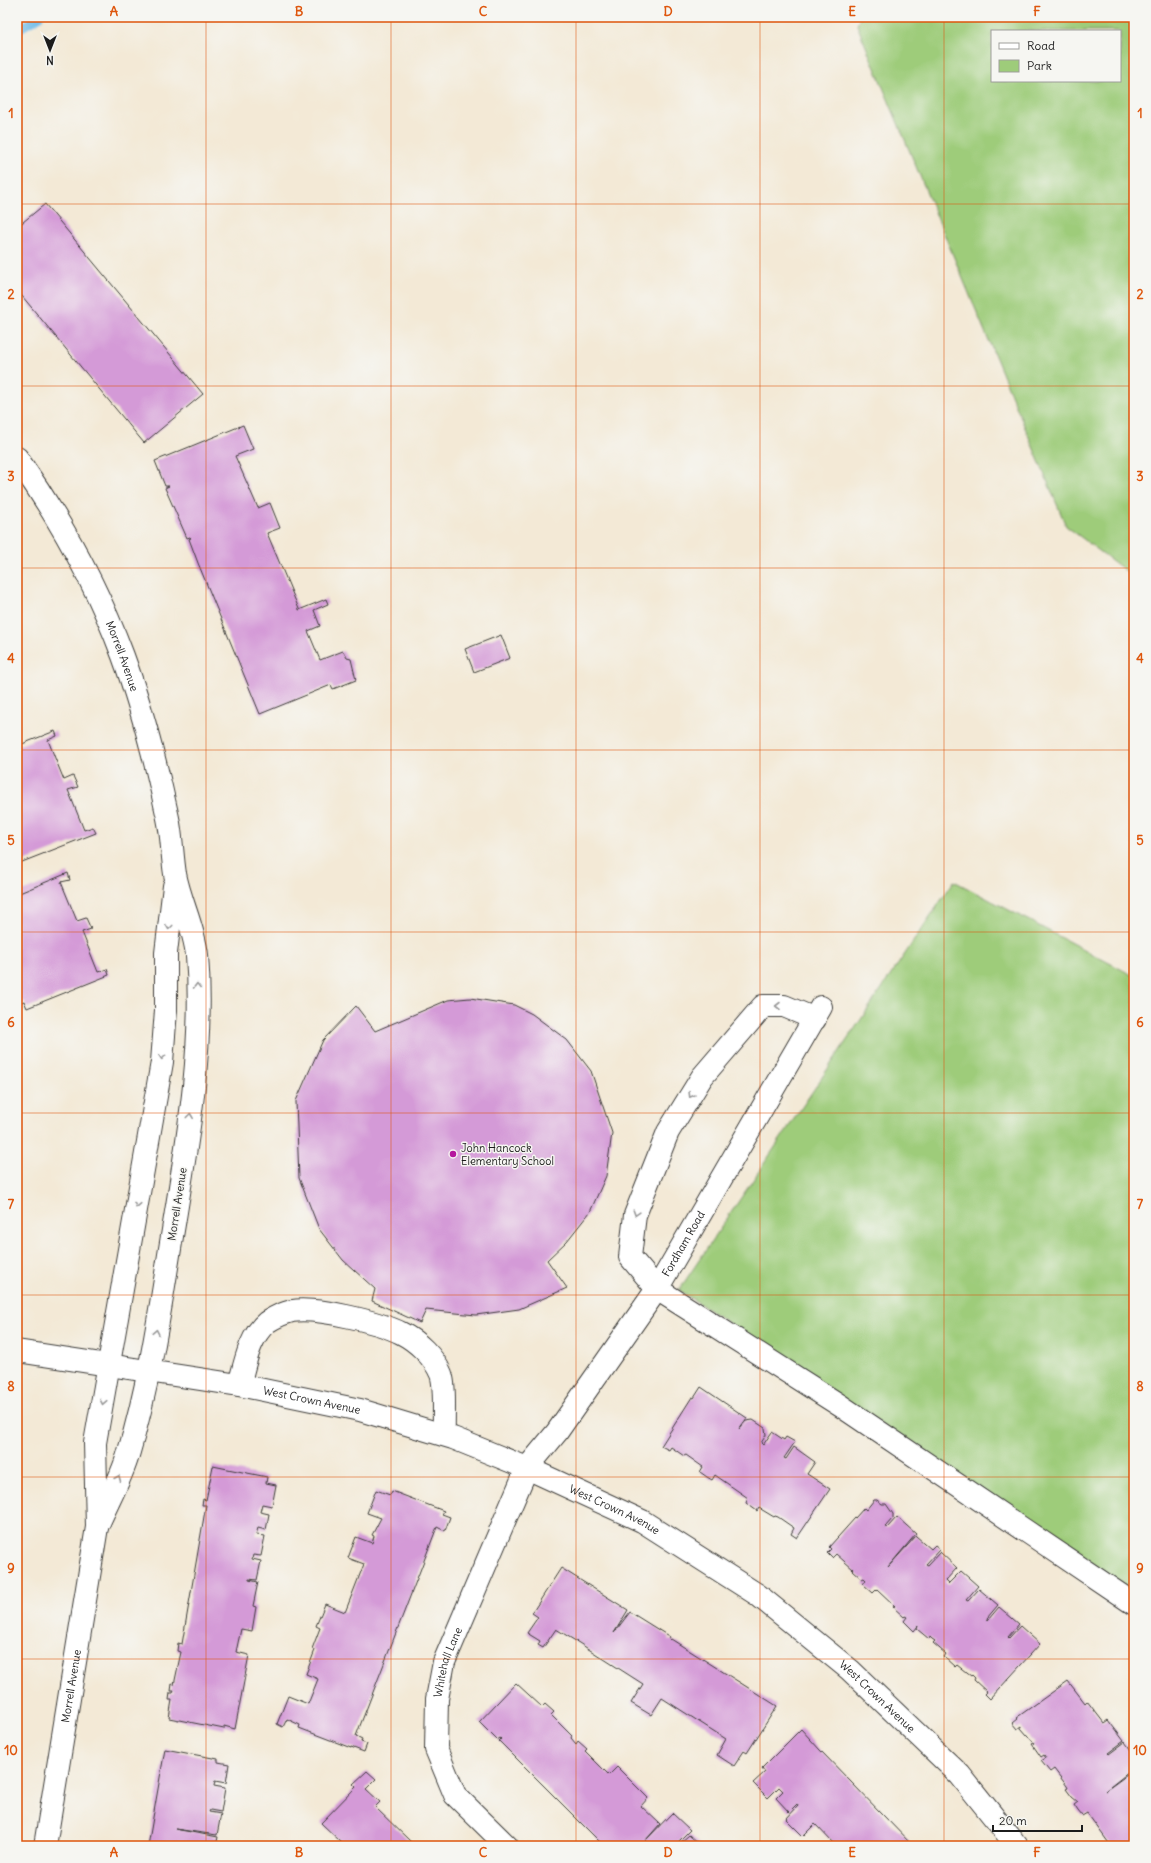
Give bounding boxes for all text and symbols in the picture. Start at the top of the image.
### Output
text: A [110,3,119,20]
text: B [295,3,304,20]
text: C [479,3,488,20]
text: D [663,3,673,20]
text: E [848,3,856,20]
text: F [1033,3,1041,20]
north arrow [30,30,70,70]
legend [991,30,1121,82]
text: Road [1027,38,1055,53]
text: N [46,53,54,67]
text: Park [1027,58,1052,73]
text: 1 [8,105,14,122]
text: 1 [1137,105,1143,122]
text: 2 [7,286,15,303]
text: 2 [1136,286,1144,303]
text: 3 [7,468,15,485]
text: 3 [1136,468,1144,485]
street label: Morrell Avenue [103,619,142,693]
text: 4 [7,650,15,667]
text: 4 [1136,650,1144,667]
text: 5 [7,832,15,849]
text: 5 [1136,832,1144,849]
one-way arrow [165,924,174,931]
one-way arrow [193,983,201,989]
one-way arrow [775,1002,781,1010]
text: 6 [7,1014,15,1031]
text: 6 [1136,1014,1144,1031]
one-way arrow [158,1054,167,1060]
one-way arrow [688,1091,695,1098]
one-way arrow [185,1113,194,1119]
place label: John Hancock Elementary School [461,1141,554,1168]
marker: John Hancock Elementary School [448,1149,458,1159]
street label: Morrell Avenue [164,1166,190,1242]
text: 7 [8,1196,15,1213]
text: 7 [1137,1196,1144,1213]
one-way arrow [134,1202,142,1209]
street label: Fordham Road [659,1208,708,1279]
one-way arrow [632,1209,641,1216]
one-way arrow [151,1329,159,1335]
text: 8 [7,1378,15,1395]
text: 8 [1136,1378,1144,1395]
street label: West Crown Avenue [262,1383,362,1417]
one-way arrow [99,1399,107,1406]
one-way arrow [113,1475,121,1483]
street label: West Crown Avenue [567,1481,663,1538]
text: 9 [7,1560,15,1577]
text: 9 [1136,1560,1144,1577]
street label: Whitehall Lane [430,1625,465,1698]
street label: Morrell Avenue [58,1648,84,1724]
street label: West Crown Avenue [837,1657,918,1736]
text: 10 [4,1742,18,1759]
text: 10 [1133,1742,1147,1759]
scale bar [993,1807,1082,1833]
text: 20 m [999,1813,1027,1828]
text: A [110,1844,119,1861]
text: B [295,1844,304,1861]
text: C [479,1844,488,1861]
text: D [663,1844,673,1861]
text: E [848,1844,856,1861]
text: F [1033,1844,1041,1861]

